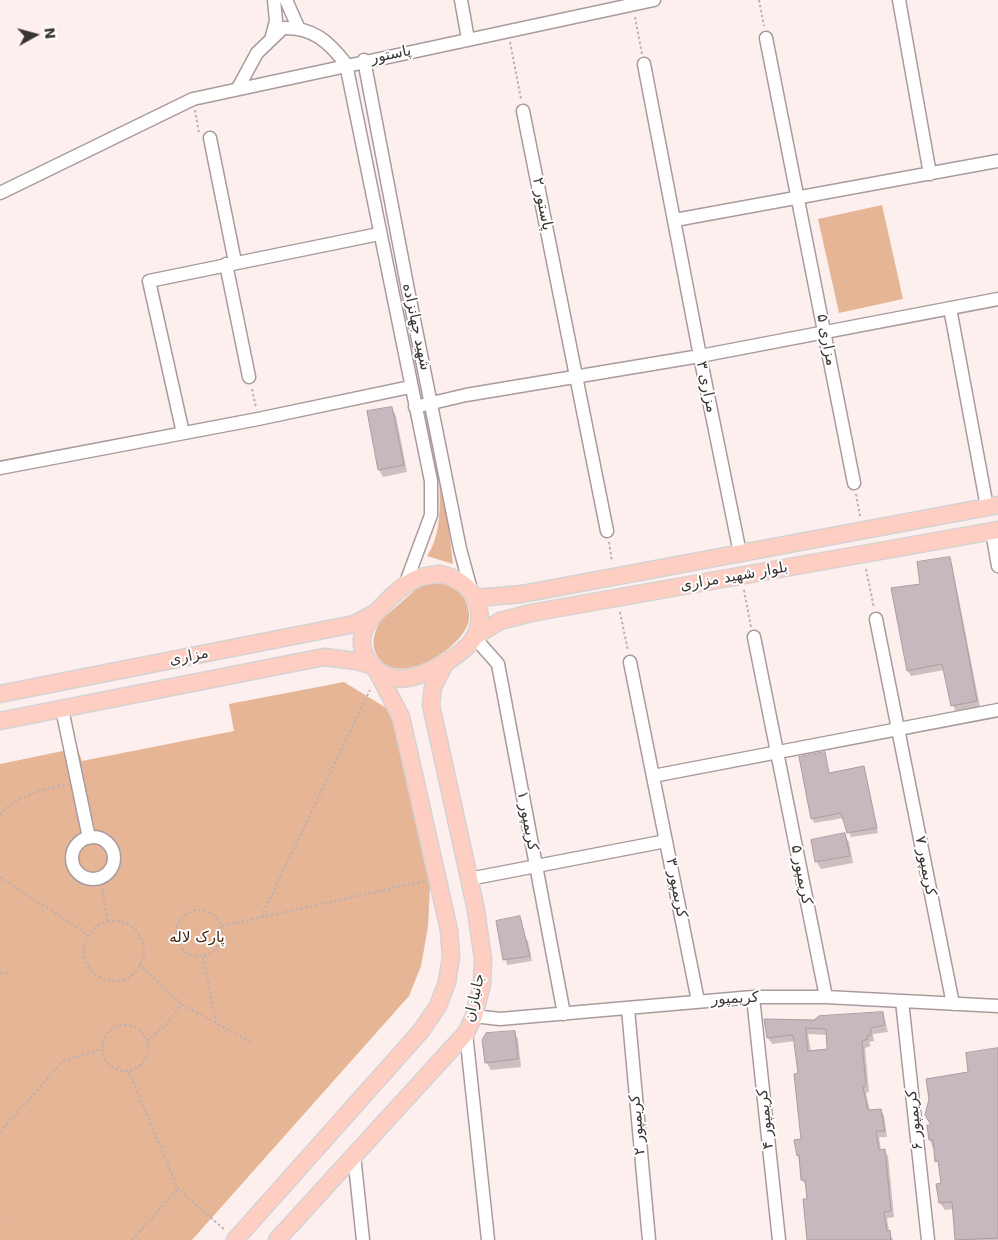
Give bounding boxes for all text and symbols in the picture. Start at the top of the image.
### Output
north arrow [10,10,60,60]
text: N [41,26,59,40]
street label: پاستور [369,42,413,68]
street label: پاستور ۲ [528,176,556,232]
street label: شهید جهانزاده [398,282,434,372]
street label: مزاری ۵ [812,313,840,367]
street label: مزاری ۳ [692,360,720,414]
street label: بلوار شهید مزاری [679,559,789,595]
street label: مزاری [168,644,210,670]
street label: کریمپور ۱ [512,790,542,852]
street label: کریمپور ۷ [910,835,940,897]
street label: کریمپور ۵ [786,844,816,906]
street label: کریمپور ۳ [661,857,691,919]
park label: پارک لاله [169,929,225,947]
street label: جانبازان [461,972,489,1024]
street label: کریمپور [711,989,759,1009]
street label: کریمپور ۴ [754,1088,778,1150]
street label: کریمپور ۶ [903,1089,927,1151]
street label: کریمپور ۲ [626,1094,650,1156]

